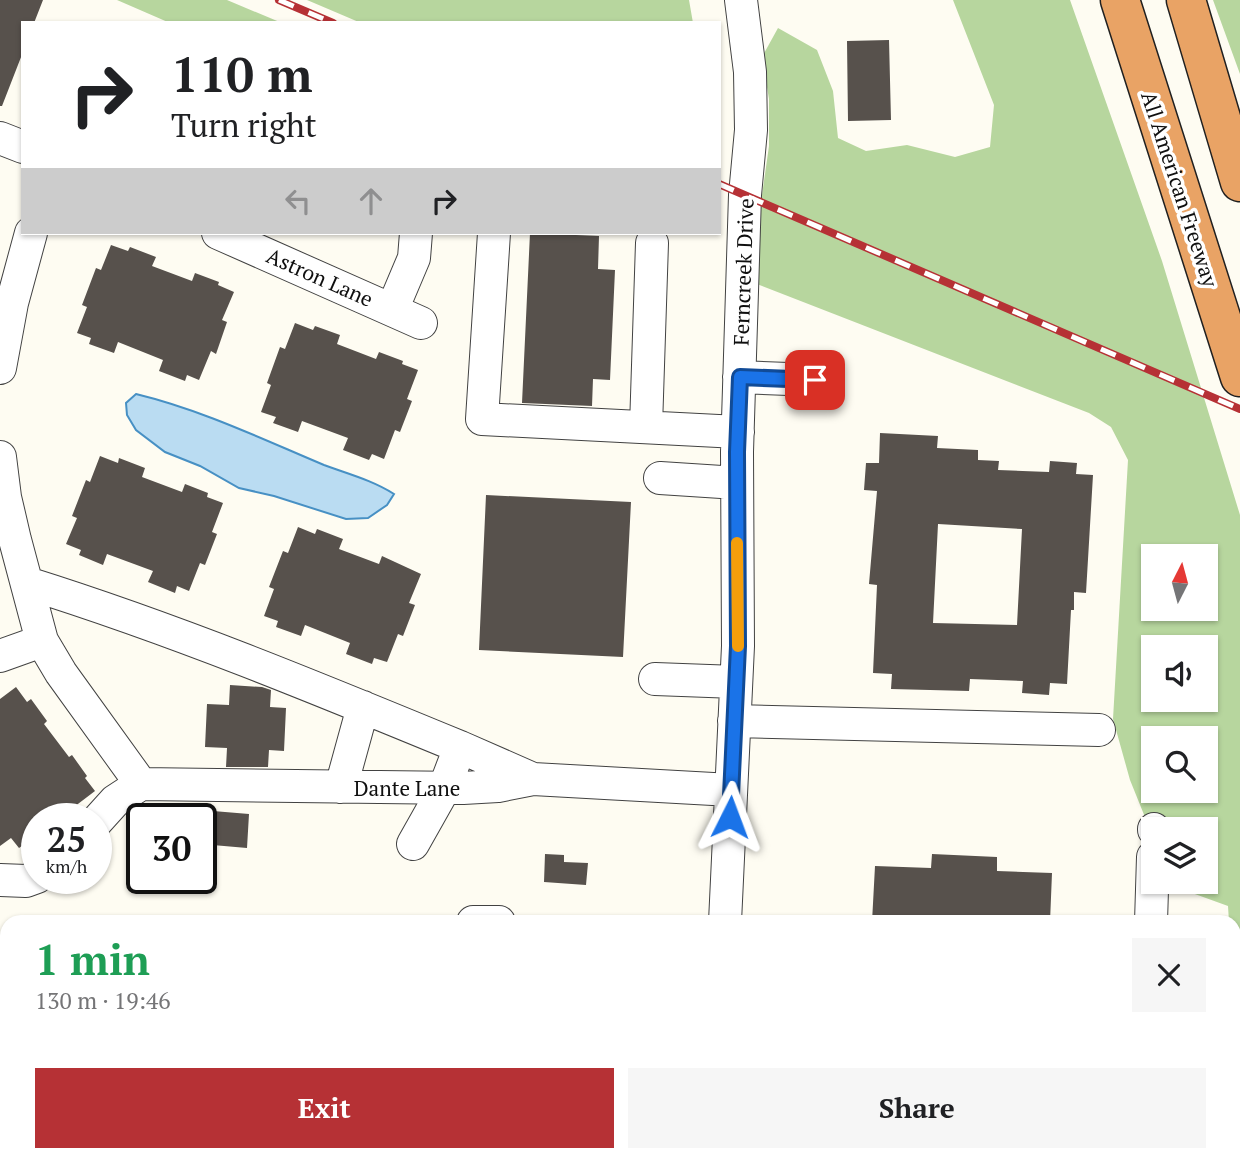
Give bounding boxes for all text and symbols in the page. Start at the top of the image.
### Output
text: 110 m [171,41,313,106]
icon: right [56,49,147,140]
street label: All American Freeway [1135,88,1225,291]
text: Turn right [171,104,317,146]
icon: left [279,182,317,220]
icon: ahead [352,182,390,220]
icon: right [425,182,463,220]
street label: Ferncreek Drive [726,198,760,346]
street label: Astron Lane [262,241,378,313]
pin [785,350,845,410]
icon: arrive [796,361,834,399]
north arrow [1141,544,1218,621]
map controls [1141,544,1218,894]
button: sound [1141,635,1218,712]
button: search [1141,726,1218,803]
street label: Dante Lane [354,774,460,802]
position arrow [693,780,767,854]
speed limit sign: 30 [126,803,217,894]
text: 25 [47,816,86,862]
button: layers [1141,817,1218,894]
text: km/h [46,854,87,878]
text: 1 min [35,931,150,987]
button: close [1132,938,1206,1012]
text: 130 m · 19:46 [35,985,170,1016]
button: Exit [35,1068,614,1148]
button: Share [628,1068,1206,1148]

